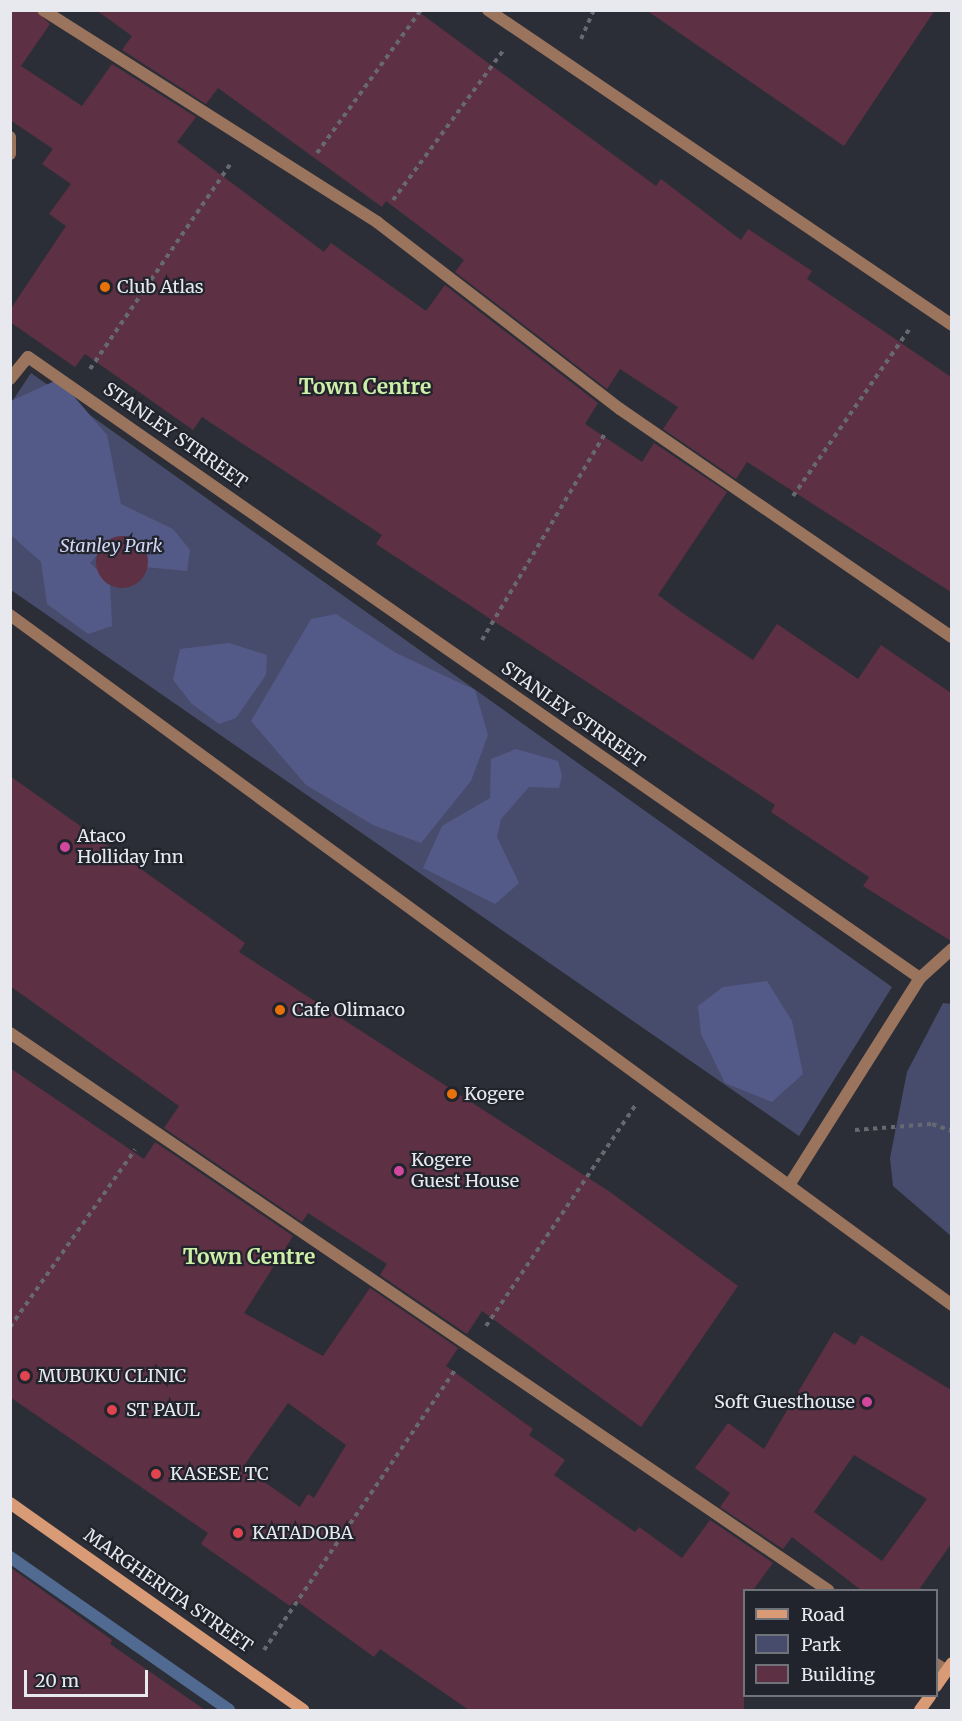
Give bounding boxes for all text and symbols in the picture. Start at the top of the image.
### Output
place label: Club Atlas [117,276,204,298]
marker: Club Atlas [98,280,112,294]
district label: Town Centre [299,374,431,400]
street label: STANLEY STRREET [99,378,251,494]
park label: Stanley Park [60,535,162,557]
street label: STANLEY STRREET [497,657,649,773]
place label: Ataco Holliday Inn [77,826,184,868]
marker: Ataco Holliday Inn [58,840,72,854]
place label: Cafe Olimaco [292,999,405,1021]
marker: Cafe Olimaco [273,1003,287,1017]
place label: Kogere [464,1083,524,1105]
marker: Kogere [445,1087,459,1101]
place label: Kogere Guest House [411,1150,519,1192]
marker: Kogere Guest House [392,1164,406,1178]
district label: Town Centre [183,1244,315,1270]
place label: MUBUKU CLINIC [38,1365,186,1387]
marker: MUBUKU CLINIC [16,1367,34,1385]
place label: Soft Guesthouse [714,1391,855,1413]
marker: Soft Guesthouse [860,1395,874,1409]
place label: ST PAUL [126,1399,200,1421]
marker: ST PAUL [103,1401,121,1419]
place label: KASESE TC [170,1463,269,1485]
marker: KASESE TC [147,1465,165,1483]
place label: KATADOBA [252,1522,353,1544]
marker: KATADOBA [229,1524,247,1542]
street label: MARGHERITA STREET [80,1525,256,1657]
legend [743,1589,938,1697]
text: Road [801,1603,845,1626]
text: Park [801,1633,841,1656]
scale bar [27,1658,152,1696]
text: Building [801,1663,875,1686]
text: 20 m [35,1669,79,1692]

